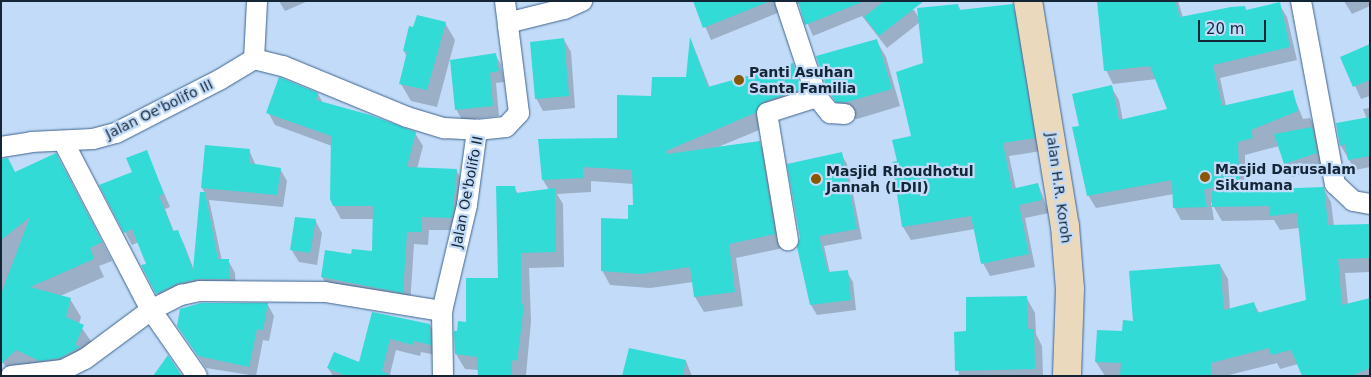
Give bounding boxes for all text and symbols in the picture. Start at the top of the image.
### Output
scale bar [1201,10,1268,42]
text: 20 m [1206,20,1244,38]
place label: Panti Asuhan Santa Familia [749,64,856,96]
marker: Panti Asuhan Santa Familia [733,74,745,86]
street label: Jalan Oe'bolifo III [102,76,216,142]
street label: Jalan H.R. Koroh [1043,132,1075,244]
street label: Jalan Oe'bolifo II [448,135,486,249]
place label: Masjid Darusalam Sikumana [1215,161,1356,193]
place label: Masjid Rhoudhotul Jannah (LDII) [826,163,974,196]
marker: Masjid Darusalam Sikumana [1199,171,1211,183]
marker: Masjid Rhoudhotul Jannah (LDII) [810,173,822,185]

